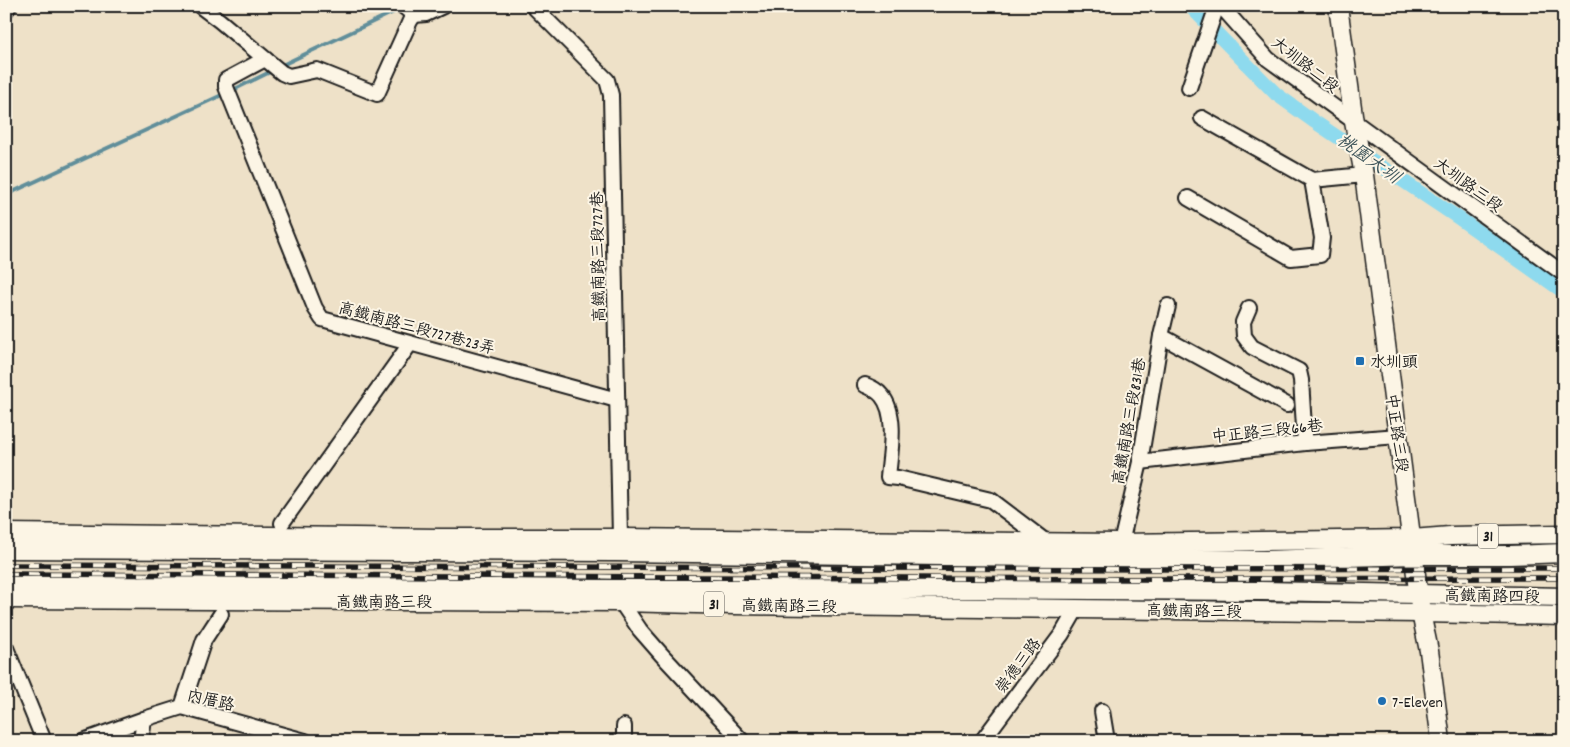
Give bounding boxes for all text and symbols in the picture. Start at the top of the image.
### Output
street label: 大圳路二段 [1266,32,1343,100]
water label: 桃園大圳 [1331,129,1406,192]
street label: 大圳路三段 [1428,153,1507,219]
street label: 高鐵南路三段727巷 [587,191,612,323]
street label: 高鐵南路三段727巷23弄 [335,297,497,361]
place label: 水圳頭 [1370,352,1418,375]
marker: 水圳頭 [1354,355,1366,367]
street label: 高鐵南路三段831巷 [1108,356,1153,487]
street label: 中正路三段 [1379,392,1412,475]
street label: 中正路三段66巷 [1211,415,1324,450]
road number: 31 [1478,524,1498,548]
street label: 高鐵南路四段 [1444,585,1540,610]
street label: 高鐵南路三段 [336,592,432,615]
road number: 31 [704,592,724,616]
street label: 高鐵南路三段 [741,595,837,620]
street label: 高鐵南路三段 [1146,600,1242,625]
street label: 崇德三路 [991,634,1047,699]
street label: 內厝路 [184,685,236,718]
place label: 7-Eleven [1392,692,1443,715]
marker: 7-Eleven [1376,695,1388,707]

